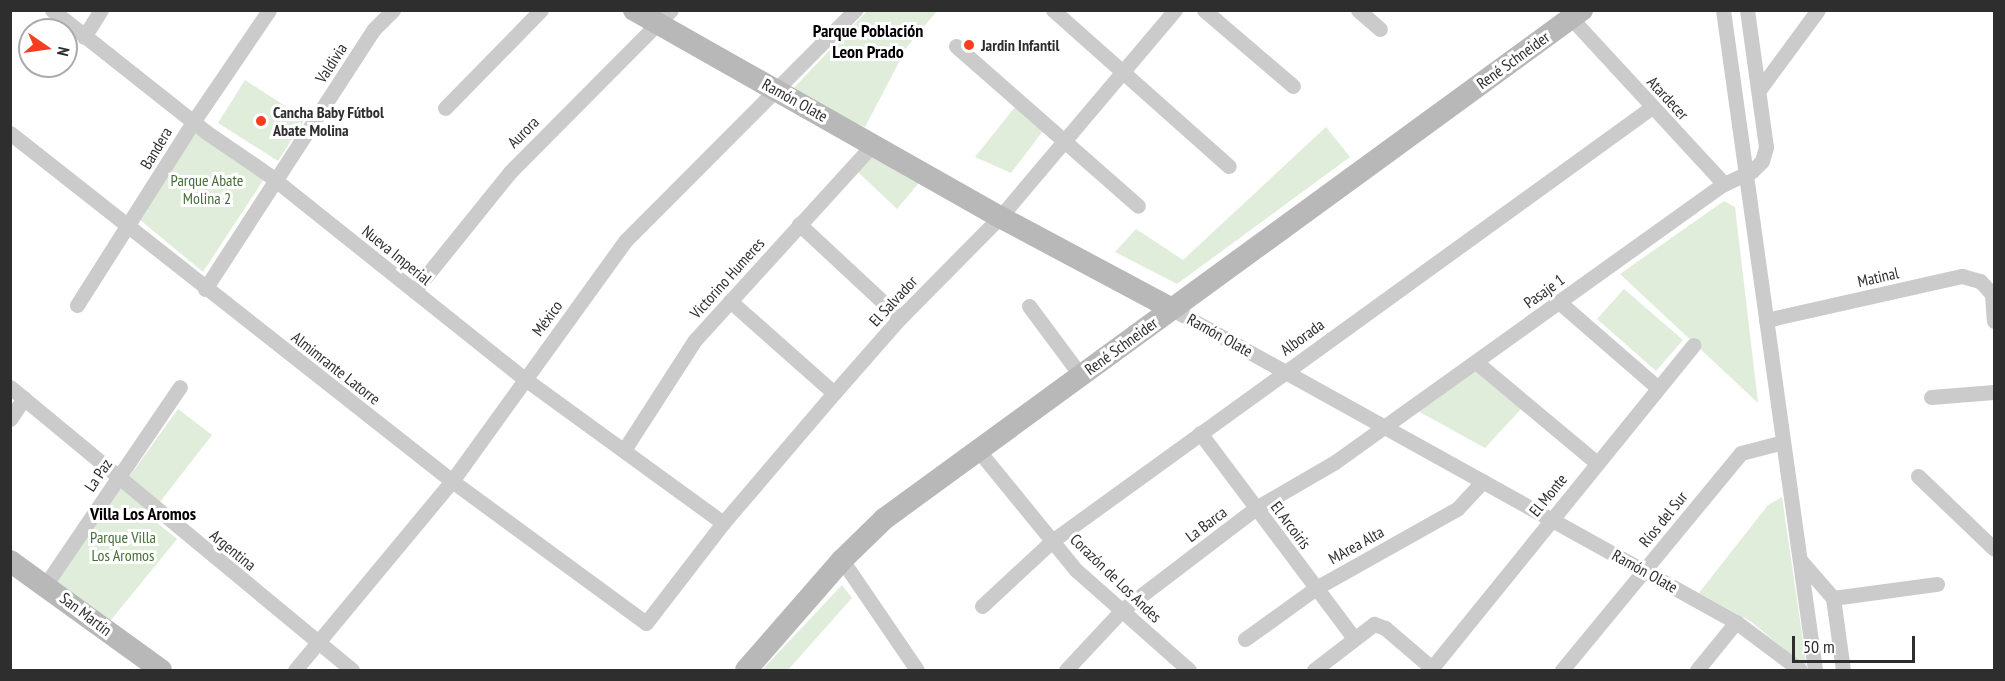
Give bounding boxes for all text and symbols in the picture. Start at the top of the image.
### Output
north arrow [18,18,78,78]
district label: Parque Población Leon Prado [813,21,923,63]
street label: René Schneider [1473,27,1553,93]
place label: Jardin Infantil [981,35,1059,55]
marker: Jardin Infantil [962,38,976,52]
street label: Valdivia [311,40,351,86]
text: N [53,45,74,58]
street label: Atardecer [1643,72,1693,124]
street label: Ramón Olate [759,74,831,126]
place label: Cancha Baby Fútbol Abate Molina [273,102,384,140]
street label: Aurora [503,112,543,152]
marker: Cancha Baby Fútbol Abate Molina [254,114,268,128]
street label: Bandera [136,124,176,172]
park label: Parque Abate Molina 2 [170,170,244,208]
street label: Nueva Imperial [358,221,436,289]
street label: Victorino Humeres [686,234,768,322]
street label: Matinal [1856,263,1900,291]
street label: Pasaje 1 [1520,270,1568,312]
street label: El Salvador [865,272,921,330]
street label: México [528,297,566,339]
street label: Ramón Olate [1184,309,1256,361]
street label: René Schneider [1081,313,1161,379]
street label: Alborada [1276,315,1328,359]
street label: Almimrante Latorre [288,327,384,409]
street label: La Paz [80,455,116,495]
street label: El Monte [1525,470,1571,520]
street label: Ríos del Sur [1635,487,1691,551]
street label: El Arcoiris [1267,497,1315,553]
street label: La Barca [1182,502,1230,546]
district label: Villa Los Aromos [90,503,196,525]
street label: MArea Alta [1325,522,1387,568]
street label: Argentina [206,526,260,574]
park label: Parque Villa Los Aromos [90,527,156,565]
street label: Corazón de Los Andes [1066,530,1166,626]
street label: Ramón Olate [1609,545,1681,597]
street label: San Martín [56,588,116,640]
scale bar [1795,624,1918,662]
text: 50 m [1803,635,1835,658]

